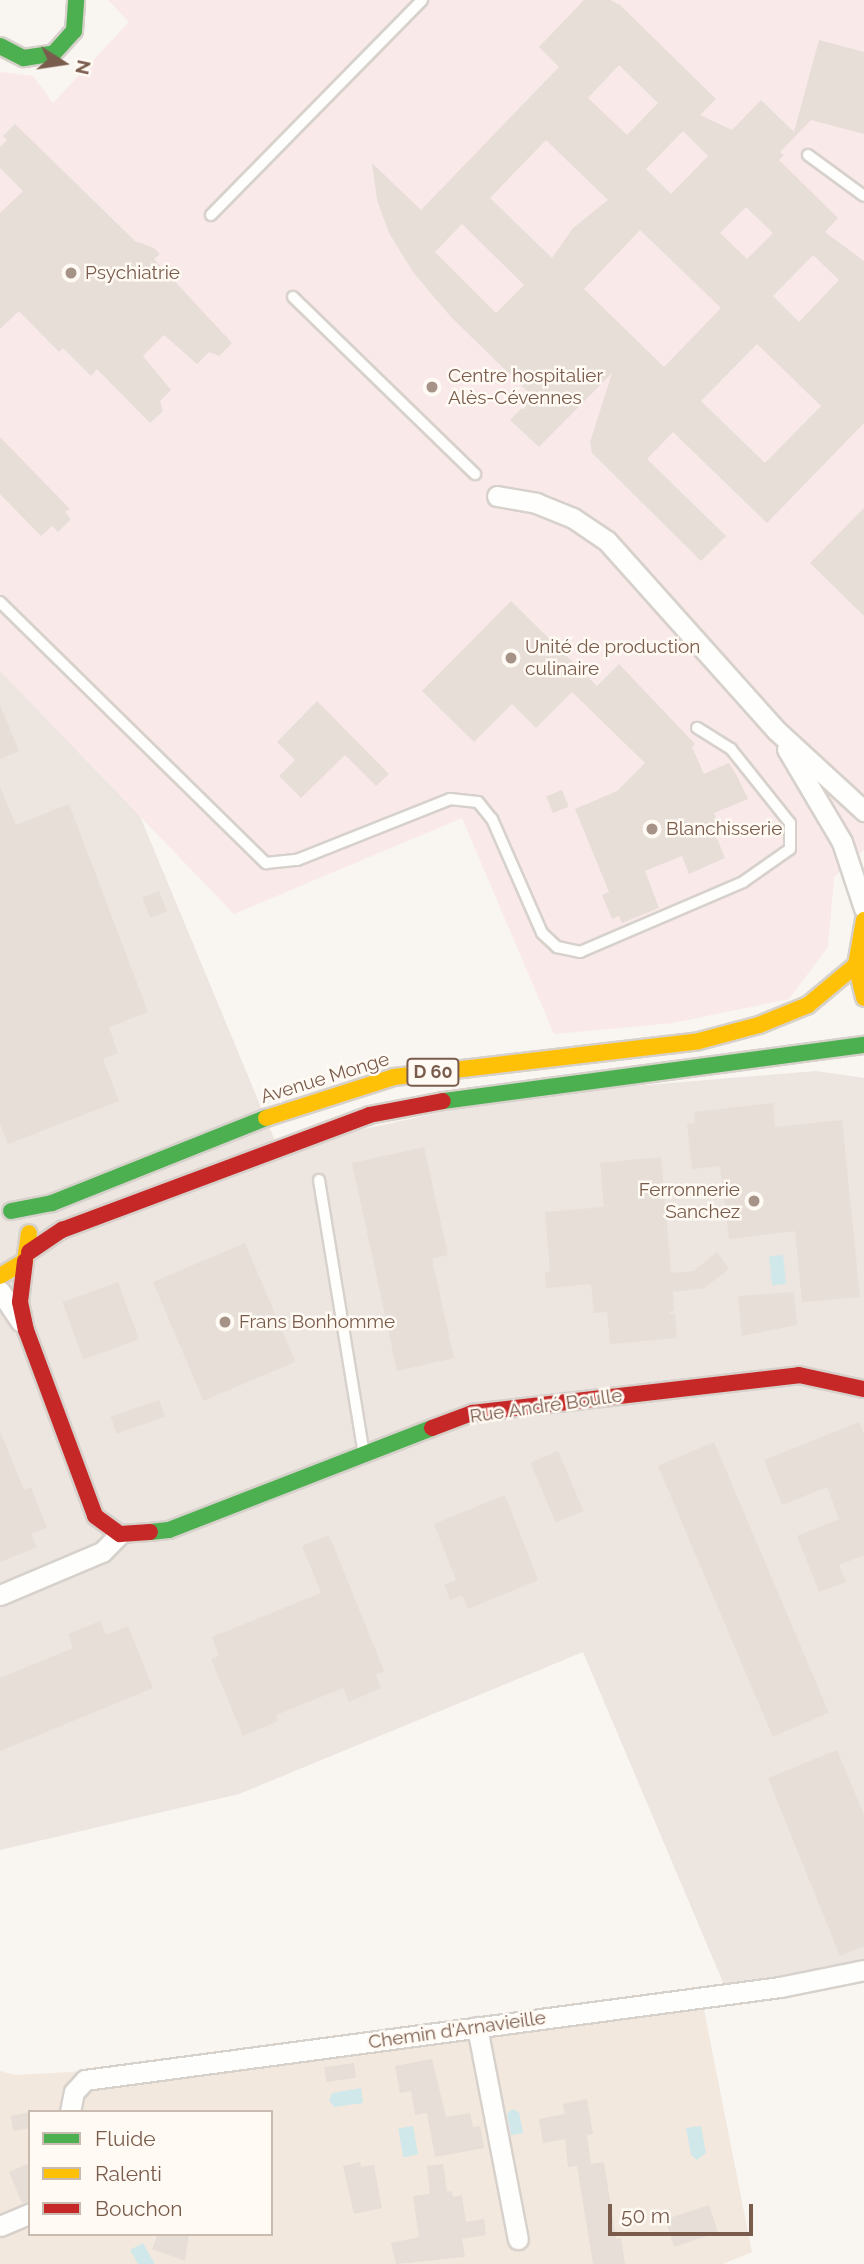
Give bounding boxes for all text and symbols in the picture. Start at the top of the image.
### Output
north arrow [28,28,98,98]
text: N [71,58,96,77]
place label: Psychiatrie [85,262,180,284]
marker: Psychiatrie [63,265,79,281]
place label: Centre hospitalier Alès-Cévennes [448,365,603,409]
marker: Centre hospitalier Alès-Cévennes [422,377,442,397]
place label: Unité de production culinaire [525,636,700,680]
marker: Unité de production culinaire [503,650,519,666]
place label: Blanchisserie [666,818,782,840]
marker: Blanchisserie [644,821,660,837]
street label: Avenue Monge [258,1048,392,1108]
road number: D 60 [405,1058,461,1086]
place label: Ferronnerie Sanchez [639,1179,740,1223]
marker: Ferronnerie Sanchez [746,1193,762,1209]
place label: Frans Bonhomme [239,1311,395,1333]
marker: Frans Bonhomme [217,1314,233,1330]
street label: Rue André Boulle [468,1384,624,1428]
street label: Chemin d'Arnavieille [367,2006,547,2054]
legend [28,2110,273,2236]
text: Fluide [95,2126,156,2151]
text: Ralenti [95,2161,162,2186]
scale bar [612,2190,757,2234]
text: Bouchon [95,2196,182,2221]
text: 50 m [621,2203,670,2228]

